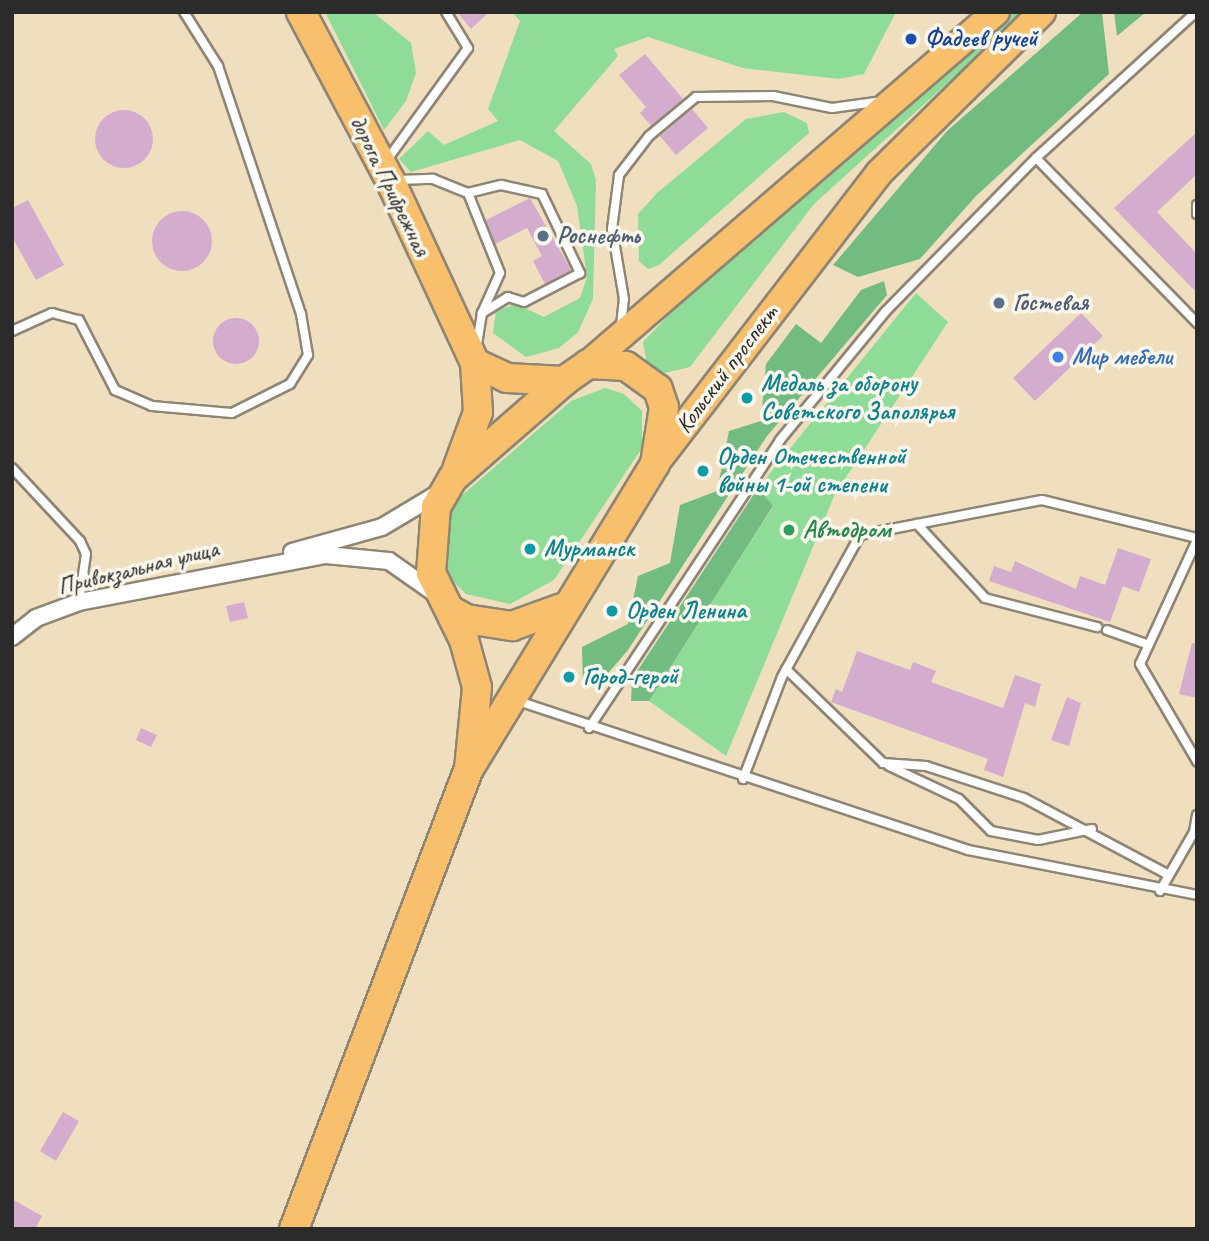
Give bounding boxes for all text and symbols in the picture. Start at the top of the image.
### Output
place label: Фадеев ручей [925,25,1037,53]
marker: Фадеев ручей [903,31,919,47]
street label: дорога Прибрежная [344,111,436,261]
place label: Роснефть [557,222,640,250]
marker: Роснефть [535,228,551,244]
place label: Гостевая [1013,289,1088,317]
marker: Гостевая [991,295,1007,311]
street label: Кольский проспект [669,299,785,439]
place label: Мир мебели [1072,343,1168,371]
marker: Мир мебели [1050,349,1066,365]
place label: Медаль за оборону Советского Заполярья [761,370,954,426]
marker: Медаль за оборону Советского Заполярья [739,390,755,406]
place label: Орден Отечественной войны 1-ой степени [717,443,904,499]
marker: Орден Отечественной войны 1-ой степени [695,463,711,479]
place label: Автодром [803,516,891,544]
marker: Автодром [781,522,797,538]
street label: Привокзальная улица [53,534,223,602]
place label: Мурманск [544,535,634,563]
marker: Мурманск [522,541,538,557]
place label: Орден Ленина [626,597,747,625]
marker: Орден Ленина [604,603,620,619]
place label: Город-герой [583,663,678,691]
marker: Город-герой [561,669,577,685]

